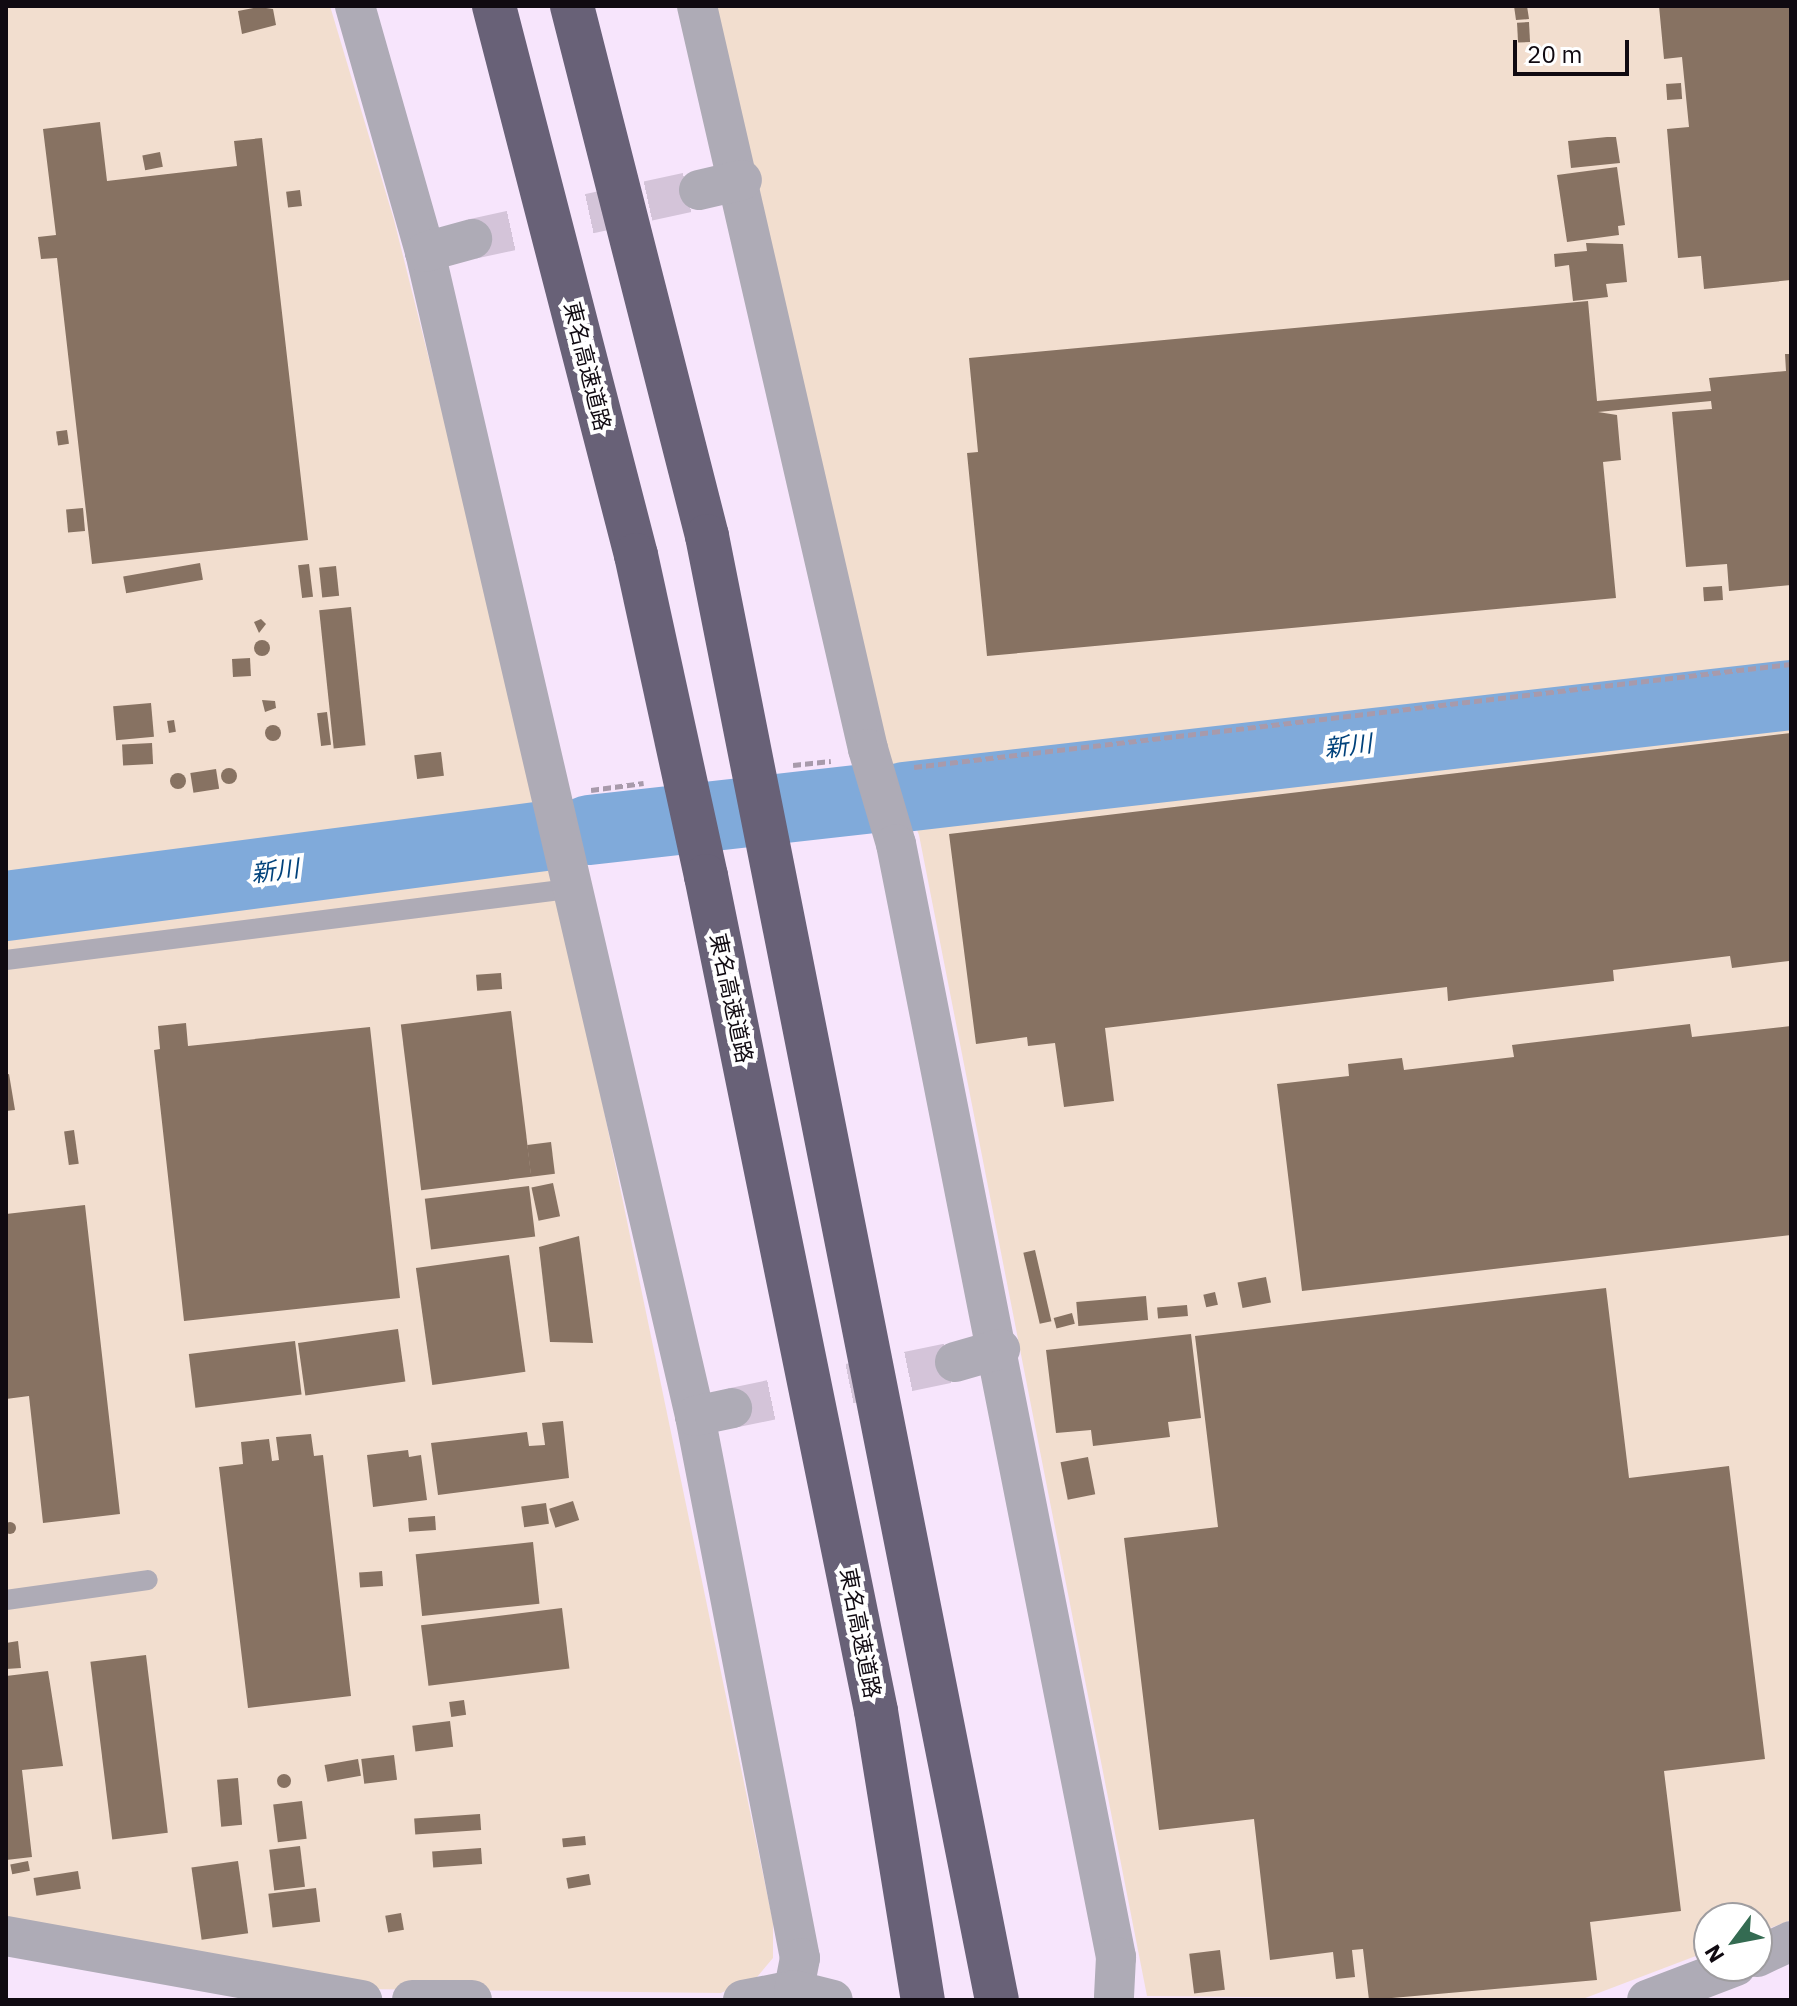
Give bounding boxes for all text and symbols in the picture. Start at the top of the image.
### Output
scale bar [1517,24,1633,74]
text: 20 m [1527,38,1582,70]
street label: 東名高速道路 [559,299,617,433]
water label: 新川 [1322,729,1374,763]
water label: 新川 [249,854,301,888]
street label: 東名高速道路 [705,931,759,1065]
street label: 東名高速道路 [835,1566,887,1700]
north arrow [1693,1902,1773,1982]
text: N [1697,1939,1730,1968]

